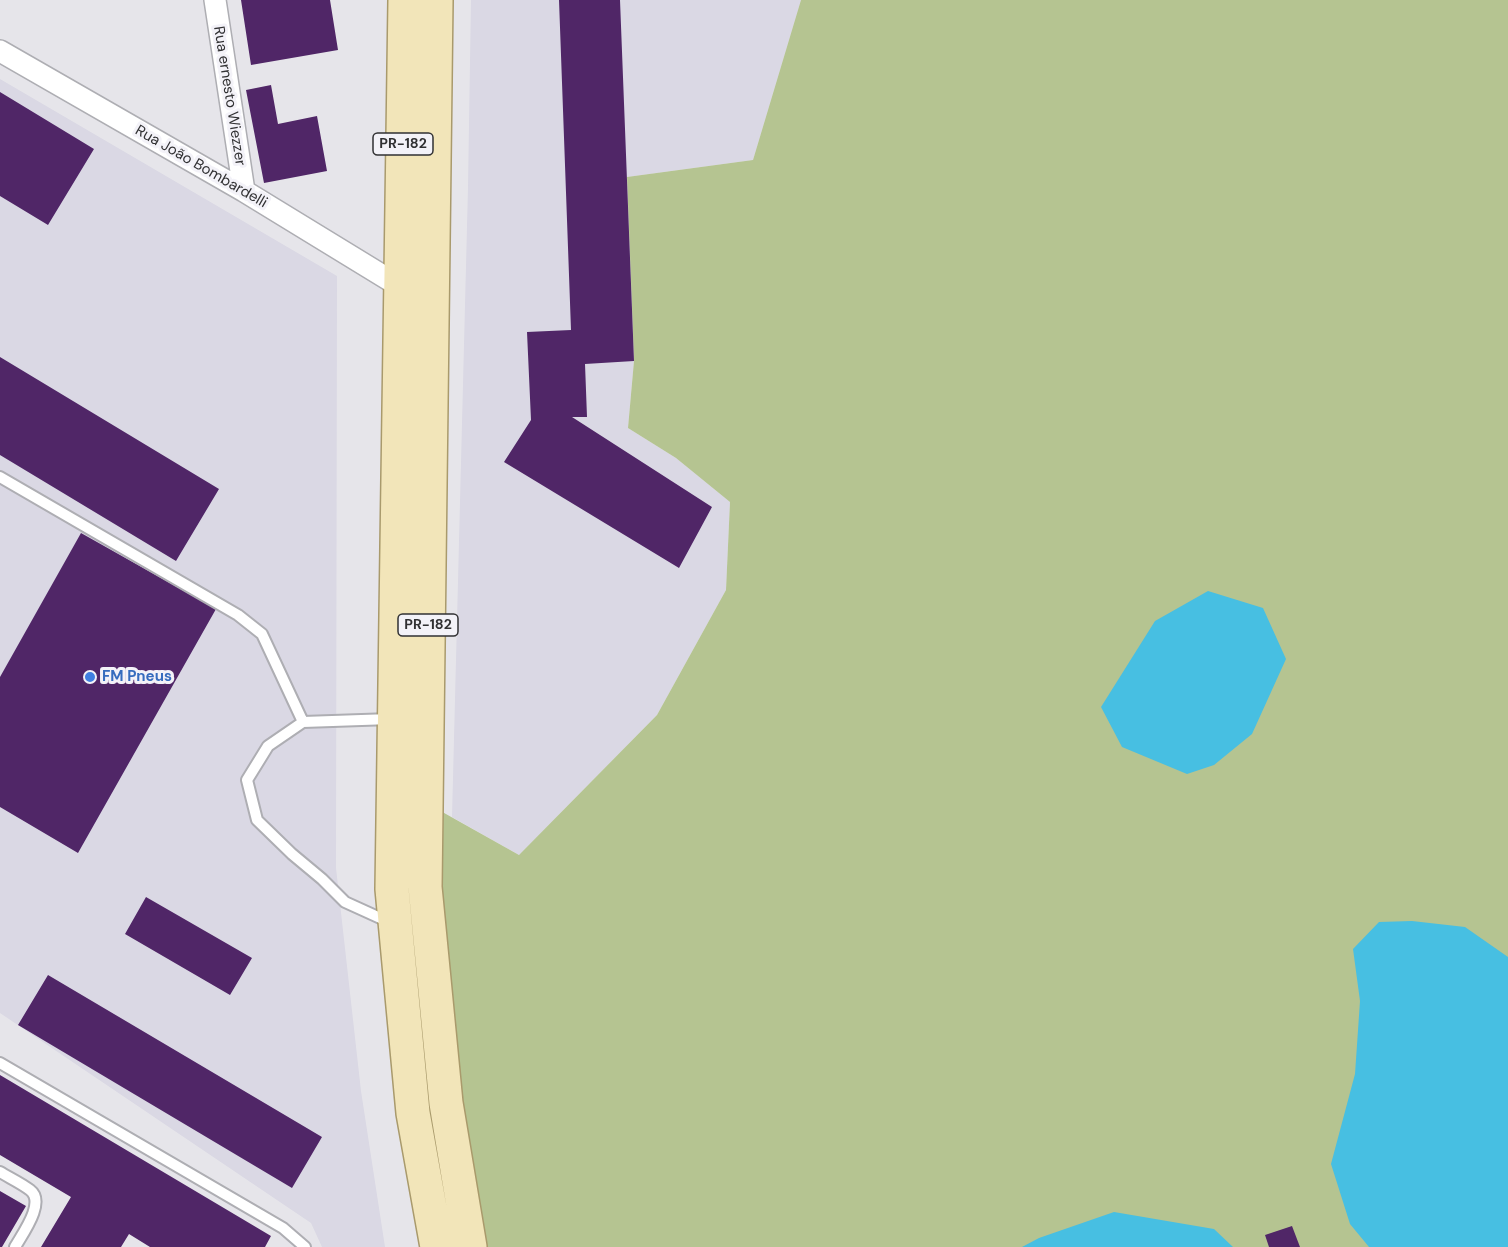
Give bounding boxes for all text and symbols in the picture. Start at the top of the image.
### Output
street label: Rua ernesto Wiezzer [209,25,249,167]
street label: Rua João Bombardelli [132,122,270,212]
road number: PR-182 [373,133,433,155]
road number: PR-182 [398,614,458,636]
place label: FM Pneus [102,668,172,686]
marker: FM Pneus [83,670,97,684]

